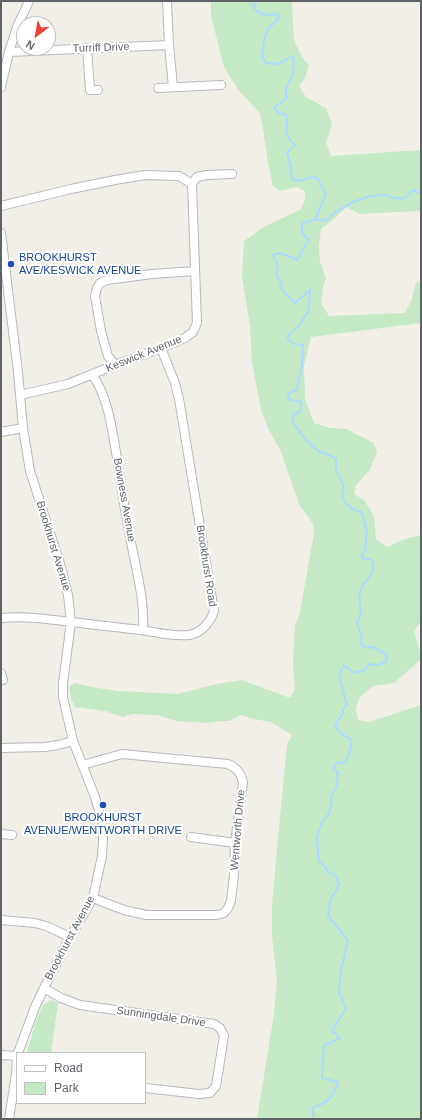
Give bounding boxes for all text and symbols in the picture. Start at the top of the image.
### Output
north arrow [16,16,56,56]
text: N [24,38,37,53]
street label: Turriff Drive [72,40,130,56]
place label: BROOKHURST AVE/KESWICK AVENUE [19,251,141,277]
marker: BROOKHURST AVE/KESWICK AVENUE [6,259,16,269]
street label: Keswick Avenue [104,333,184,375]
street label: Bowness Avenue [110,457,138,543]
street label: Brookhurst Avenue [33,499,73,593]
street label: Brookhurst Road [193,524,219,608]
street label: Wentworth Drive [228,789,248,871]
marker: BROOKHURST AVENUE/WENTWORTH DRIVE [98,800,108,810]
place label: BROOKHURST AVENUE/WENTWORTH DRIVE [24,811,182,837]
street label: Brookhurst Avenue [42,894,98,982]
street label: Sunningdale Drive [116,1004,206,1030]
legend [16,1052,146,1104]
text: Road [54,1061,83,1075]
text: Park [54,1081,79,1095]

